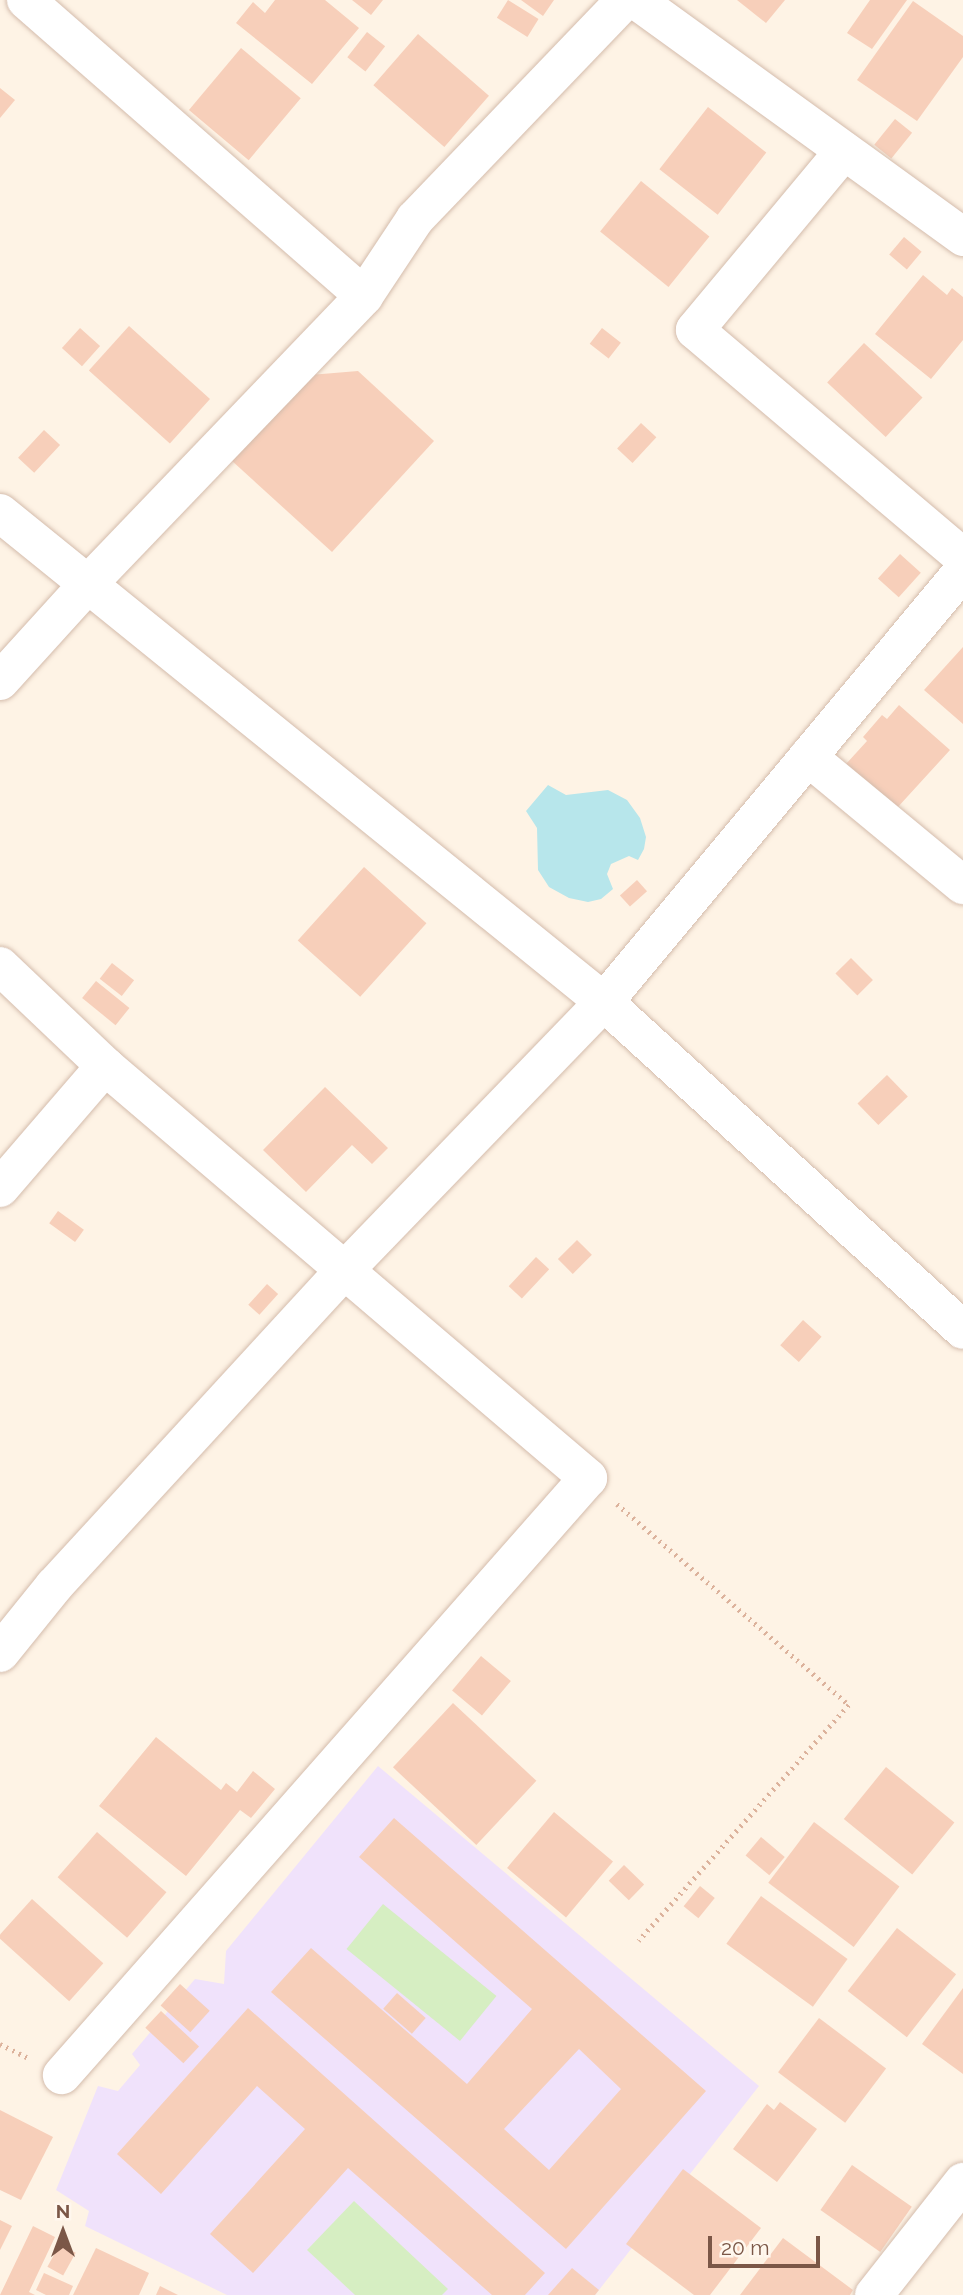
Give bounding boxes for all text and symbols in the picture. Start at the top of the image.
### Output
north arrow [28,2197,98,2267]
text: N [56,2200,70,2222]
scale bar [711,2222,823,2266]
text: 20 m [721,2235,769,2260]

